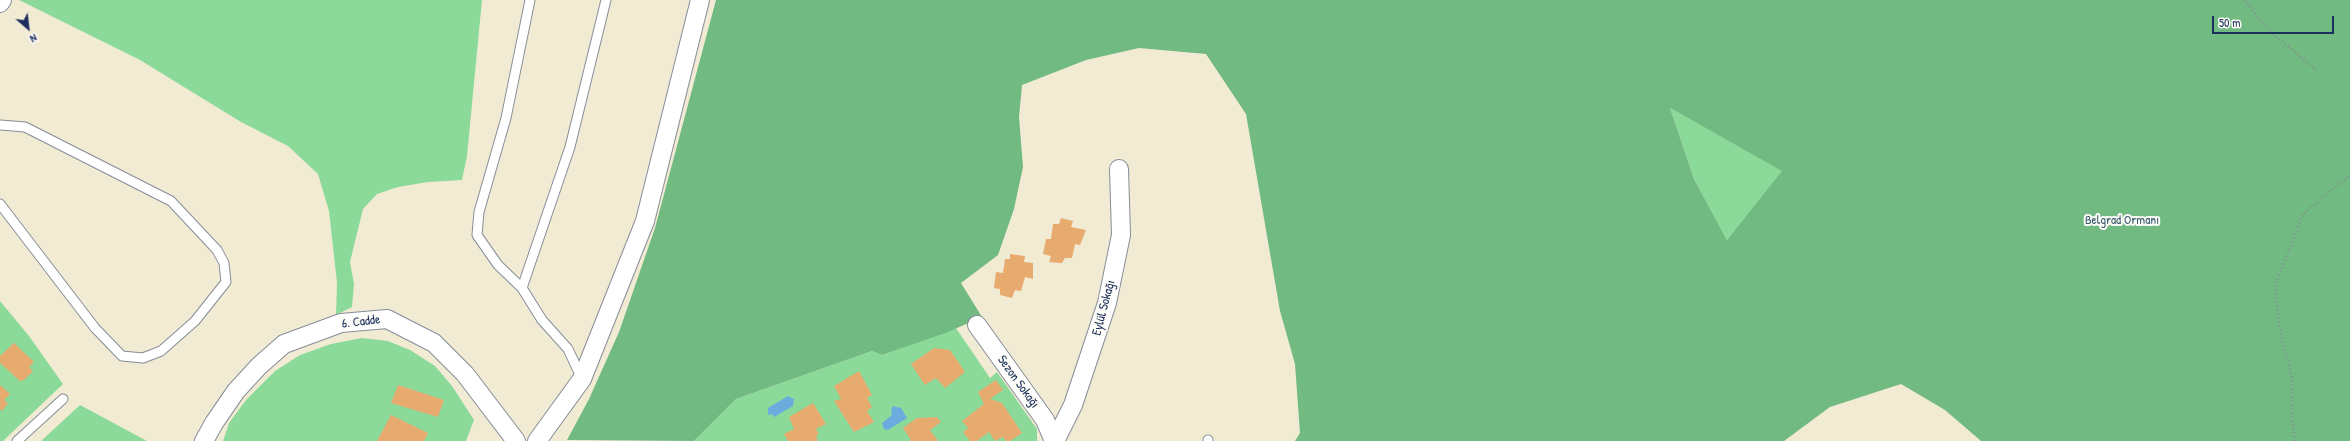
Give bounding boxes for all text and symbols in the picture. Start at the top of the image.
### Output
north arrow [8,8,48,48]
scale bar [2214,8,2336,34]
text: 50 m [2219,14,2240,31]
text: N [28,31,40,46]
park label: Belgrad Ormanı [2085,213,2159,229]
street label: Eylül Sokağı [1089,279,1119,337]
street label: 6. Cadde [341,312,381,332]
street label: Sezon Sokağı [994,353,1042,411]

